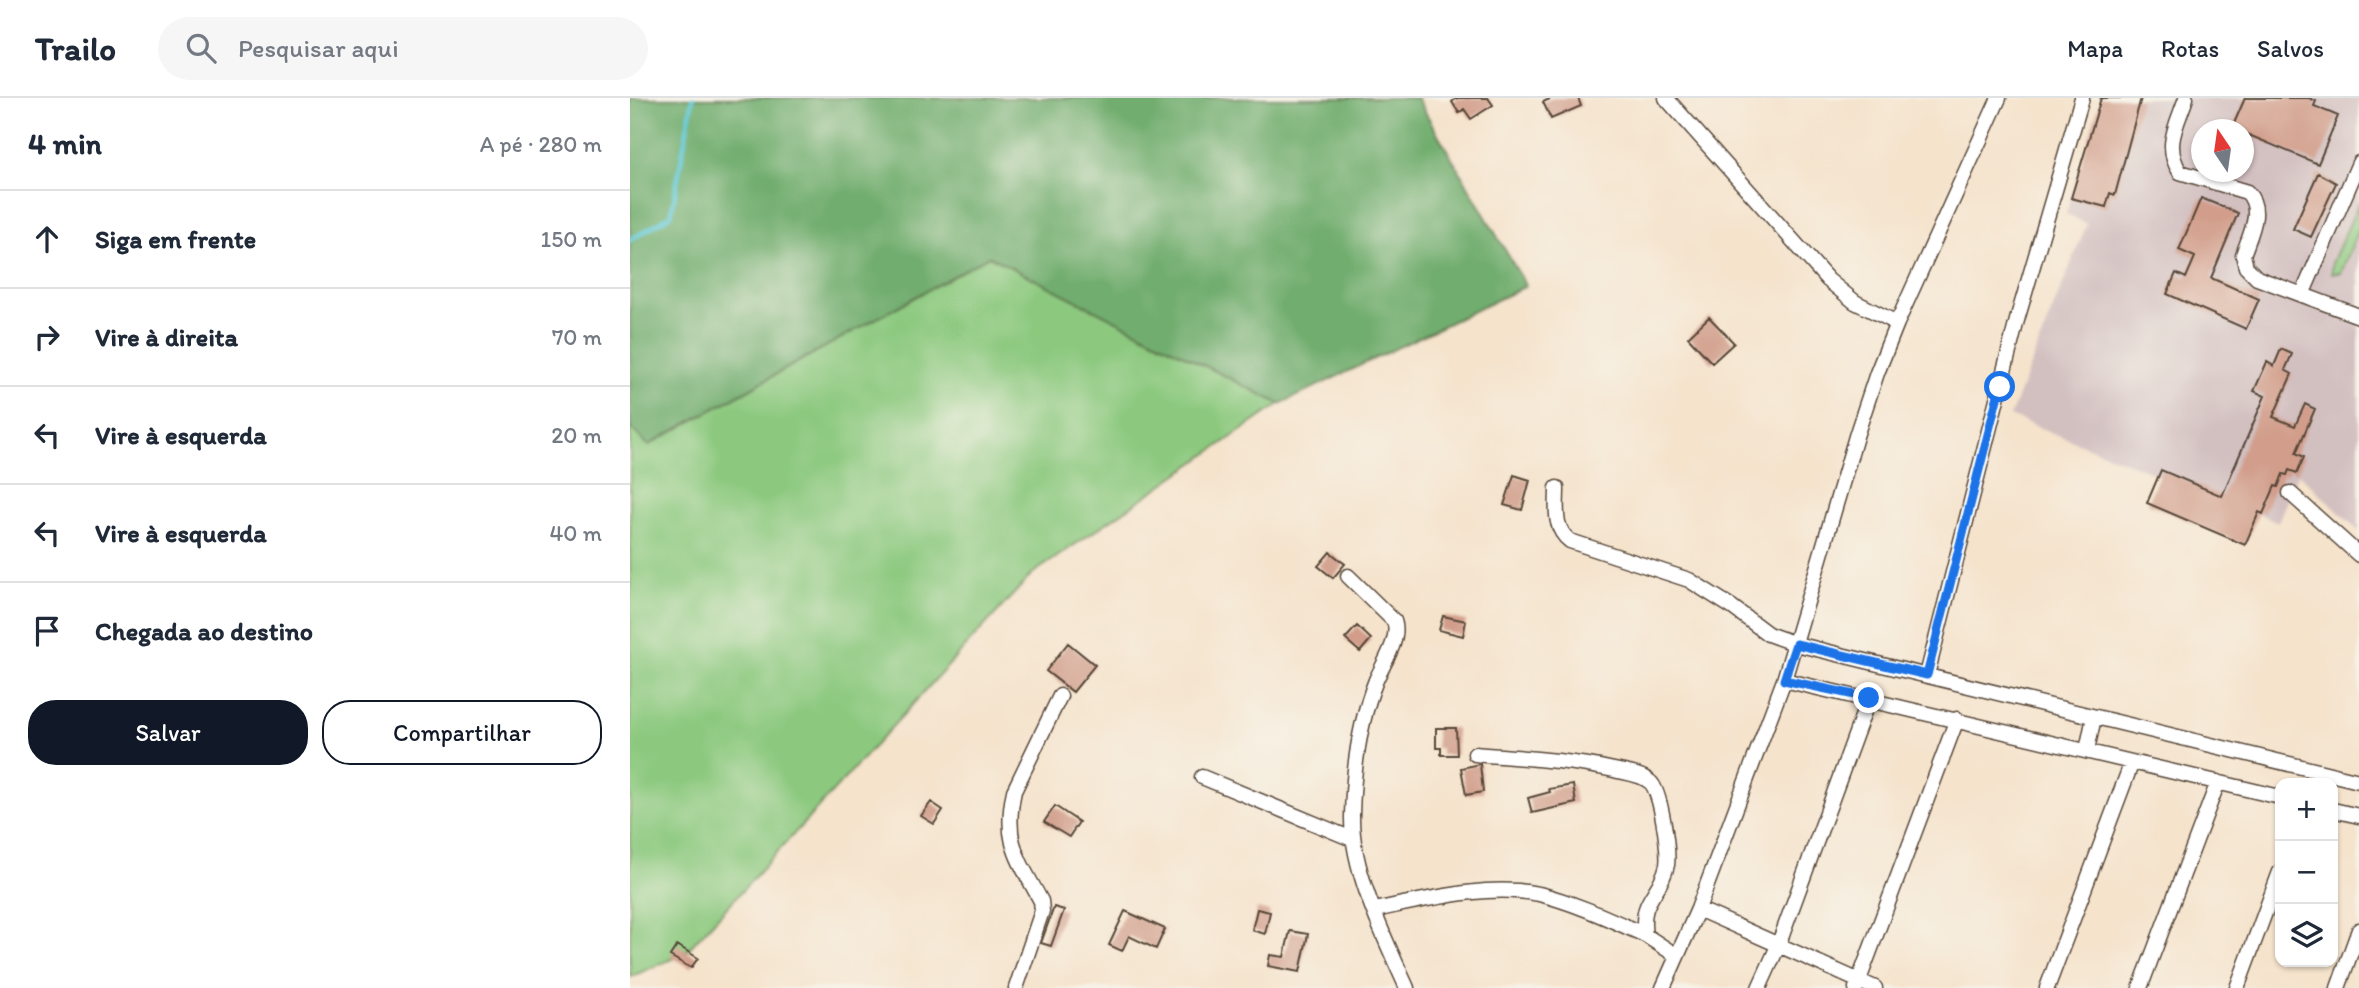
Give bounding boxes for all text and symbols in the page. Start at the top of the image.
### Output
search box [158,17,648,80]
text: Trailo [35,29,116,68]
icon: search [182,29,220,67]
text: Pesquisar aqui [238,32,399,64]
text: Mapa [2067,34,2123,63]
text: Rotas [2161,34,2219,63]
text: Salvos [2257,34,2324,63]
north arrow [2191,119,2254,182]
text: 4 min [28,125,102,162]
text: A pé · 280 m [480,130,602,158]
icon: ahead [28,220,66,258]
text: Siga em frente [95,223,256,255]
text: 150 m [541,225,602,253]
icon: right [28,318,66,356]
text: Vire à direita [95,321,238,353]
text: 70 m [552,323,602,351]
route start [1984,371,2015,402]
icon: left [28,416,66,454]
text: Vire à esquerda [95,419,267,451]
text: 20 m [551,421,602,449]
icon: left [28,514,66,552]
text: Vire à esquerda [95,517,267,549]
text: 40 m [549,519,602,547]
icon: arrive [28,612,66,650]
text: Chegada ao destino [95,615,313,647]
route end [1853,682,1884,713]
button: Salvar [28,700,308,765]
button: Compartilhar [322,700,602,765]
map controls [2275,778,2338,967]
button: + [2275,778,2338,841]
button: − [2275,841,2338,904]
button: layers [2275,904,2338,967]

